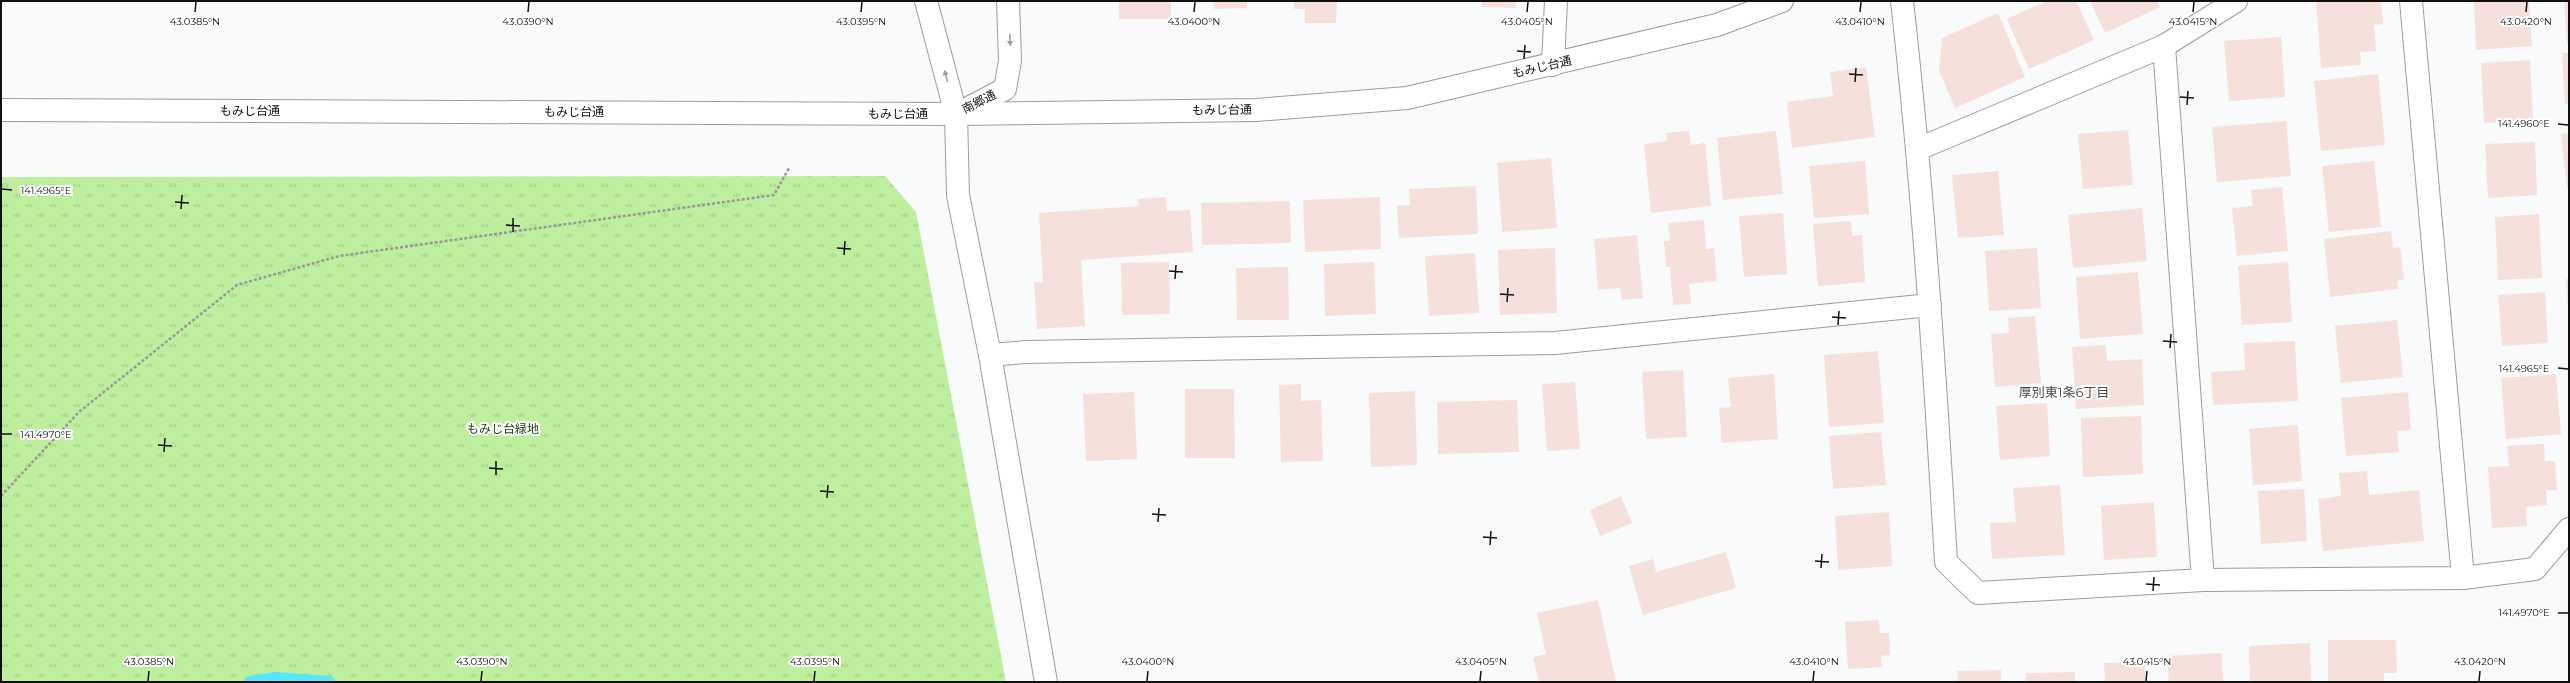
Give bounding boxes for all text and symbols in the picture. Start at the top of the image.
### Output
text: 43.0385°N [170,15,220,28]
text: 43.0390°N [502,15,554,28]
text: 43.0395°N [836,15,886,28]
text: 43.0400°N [1168,15,1220,28]
text: 43.0405°N [1501,15,1553,28]
text: 43.0410°N [1835,15,1885,28]
text: 43.0415°N [2169,15,2217,28]
text: 43.0420°N [2500,15,2552,28]
one-way arrow [1006,34,1013,46]
street label: もみじ台通 [1511,52,1573,81]
one-way arrow [943,70,949,82]
street label: 南郷通 [959,87,998,116]
street label: もみじ台通 [1192,101,1252,118]
street label: もみじ台通 [220,103,280,118]
street label: もみじ台通 [544,104,604,119]
street label: もみじ台通 [868,106,928,121]
text: 141.4960°E [2498,117,2550,130]
text: 141.4965°E [21,184,72,197]
text: 141.4965°E [2499,362,2550,375]
district label: 厚別東1条6丁目 [2019,384,2109,400]
park label: もみじ台緑地 [467,421,539,436]
text: 141.4970°E [20,428,72,441]
text: 141.4970°E [2498,606,2550,619]
text: 43.0385°N [124,655,174,668]
text: 43.0390°N [456,655,508,668]
text: 43.0395°N [790,655,840,668]
text: 43.0400°N [1122,655,1174,668]
text: 43.0405°N [1455,655,1507,668]
text: 43.0410°N [1789,655,1839,668]
text: 43.0415°N [2123,655,2171,668]
text: 43.0420°N [2454,655,2506,668]

